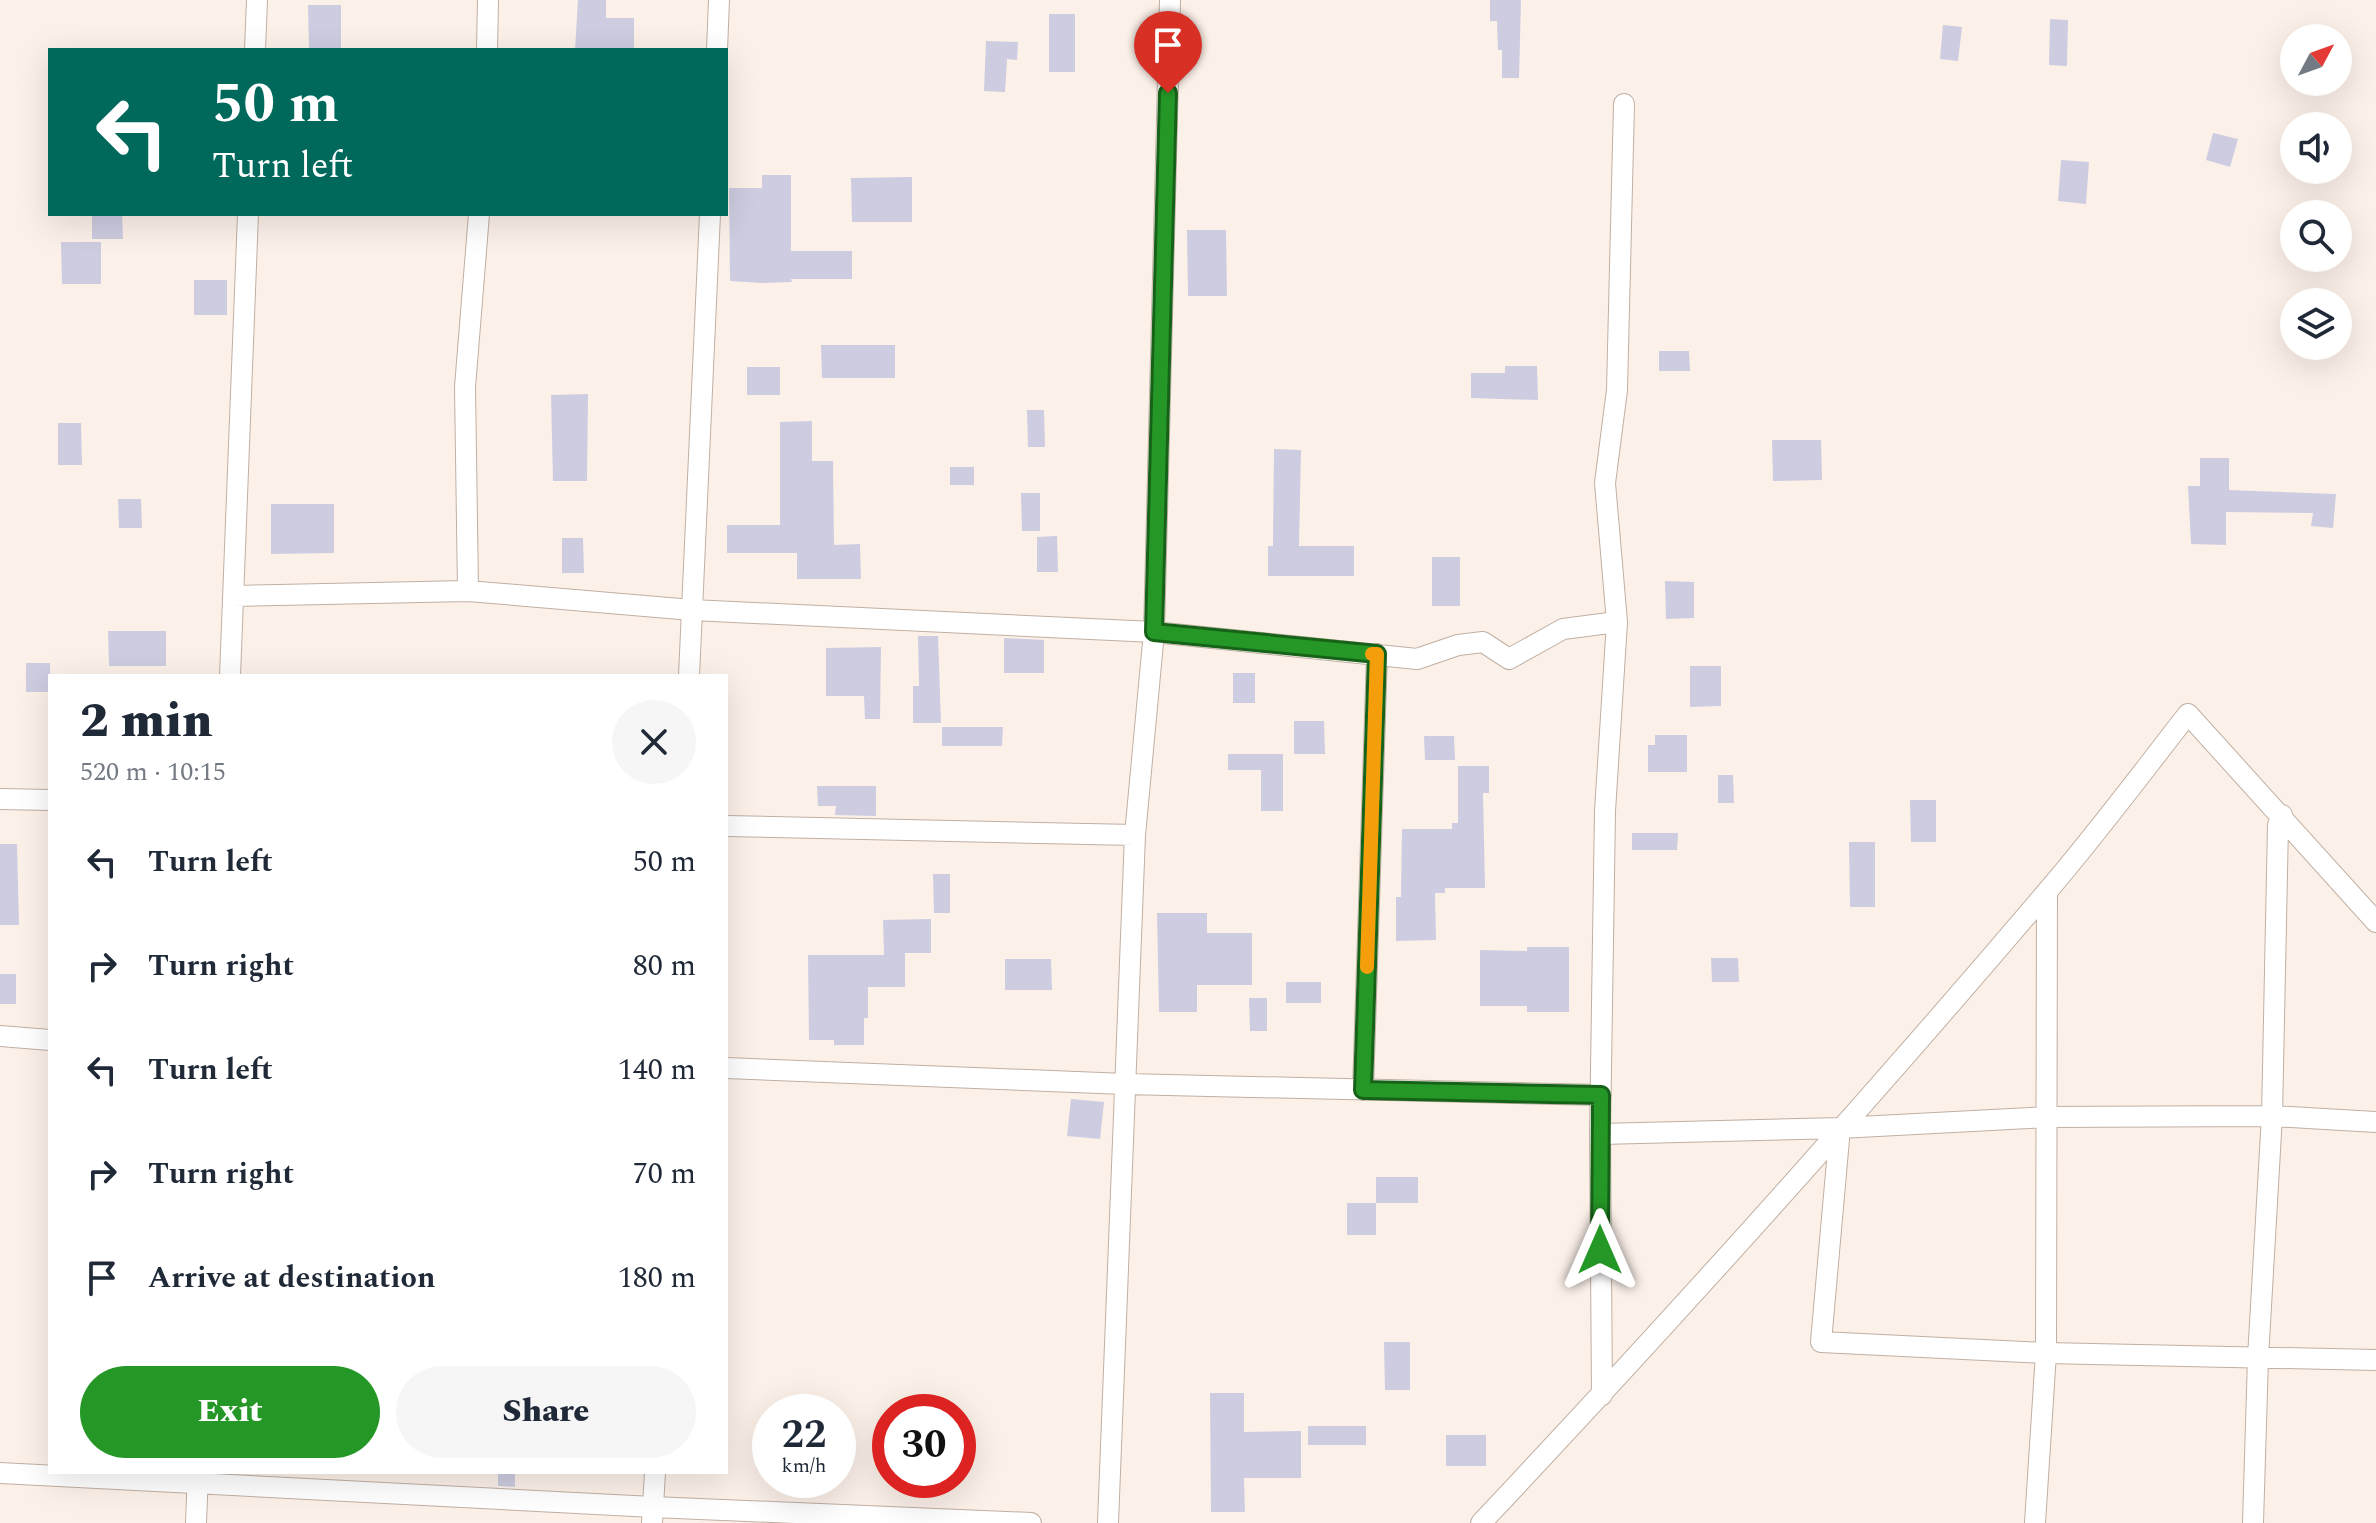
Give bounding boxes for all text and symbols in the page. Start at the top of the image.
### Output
pin [1134,11,1202,93]
icon: arrive [1146,23,1190,67]
north arrow [2280,24,2352,96]
map controls [2280,24,2352,360]
text: 50 m [212,62,339,147]
icon: left [80,80,184,184]
button: sound [2280,112,2352,184]
text: Turn left [212,139,353,194]
button: search [2280,200,2352,272]
button: layers [2280,288,2352,360]
text: 2 min [80,685,213,758]
button: close [612,700,696,784]
text: 520 m · 10:15 [80,752,226,792]
text: Turn left [148,839,273,885]
text: 50 m [633,839,696,885]
icon: left [80,840,124,884]
text: Turn right [148,943,294,989]
text: 80 m [633,943,696,989]
icon: right [80,944,124,988]
text: Turn left [148,1047,273,1093]
text: 140 m [618,1047,696,1093]
icon: left [80,1048,124,1092]
text: Turn right [148,1151,294,1197]
text: 70 m [633,1151,696,1197]
icon: right [80,1152,124,1196]
position arrow [1558,1208,1642,1292]
text: Arrive at destination [148,1255,435,1301]
text: 180 m [618,1255,696,1301]
icon: arrive [80,1256,124,1300]
button: Exit [80,1366,380,1458]
button: Share [396,1366,696,1458]
speed limit sign: 30 [872,1394,976,1498]
text: 22 [782,1405,826,1466]
text: km/h [782,1451,827,1481]

